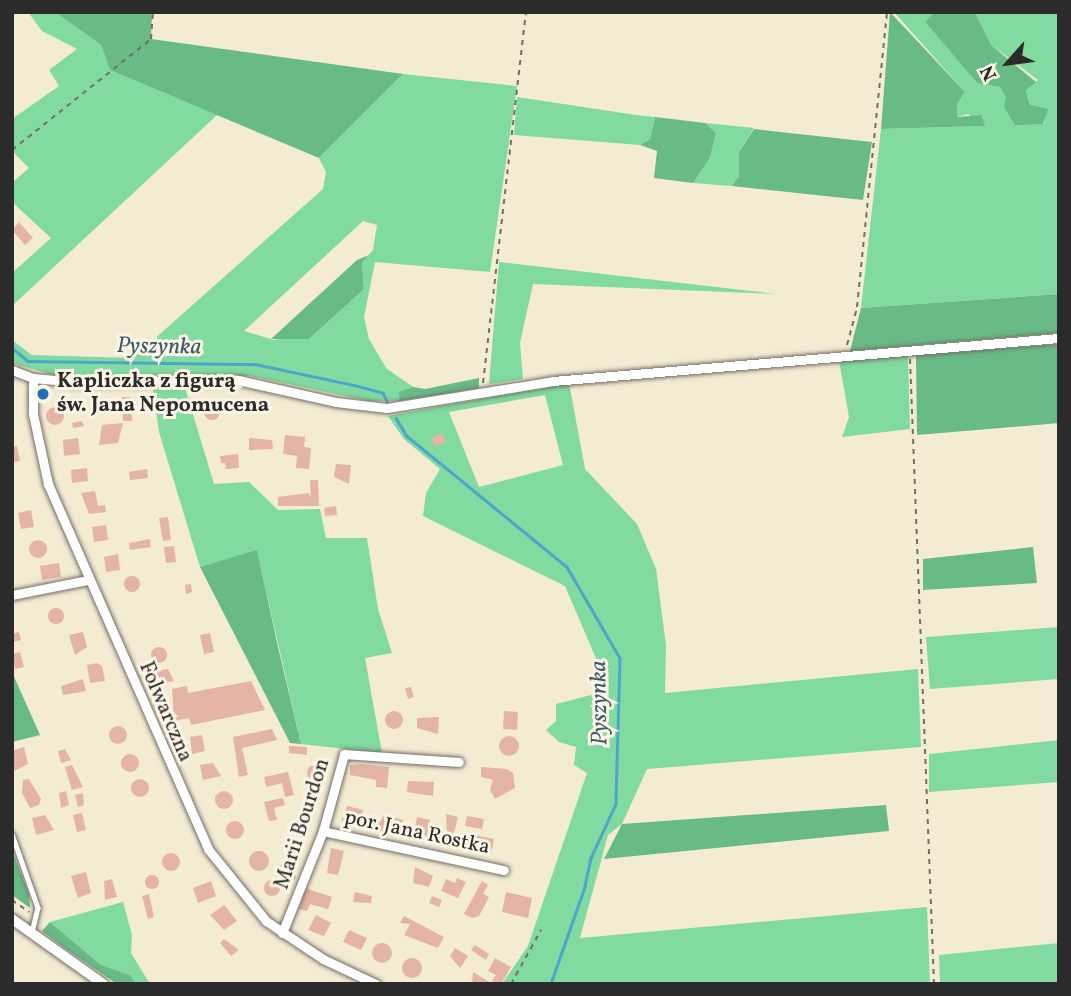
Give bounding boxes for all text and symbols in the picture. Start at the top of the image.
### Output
north arrow [973,28,1043,98]
text: N [975,61,1004,85]
water label: Pyszynka [116,332,202,362]
place label: Kapliczka z figurą św. Jana Nepomucena [57,369,269,419]
marker: Kapliczka z figurą św. Jana Nepomucena [35,386,51,402]
street label: Folwarczna [133,658,197,766]
water label: Pyszynka [585,660,615,746]
street label: Marii Bourdon [270,755,336,893]
street label: por. Jana Rostka [342,805,492,861]

